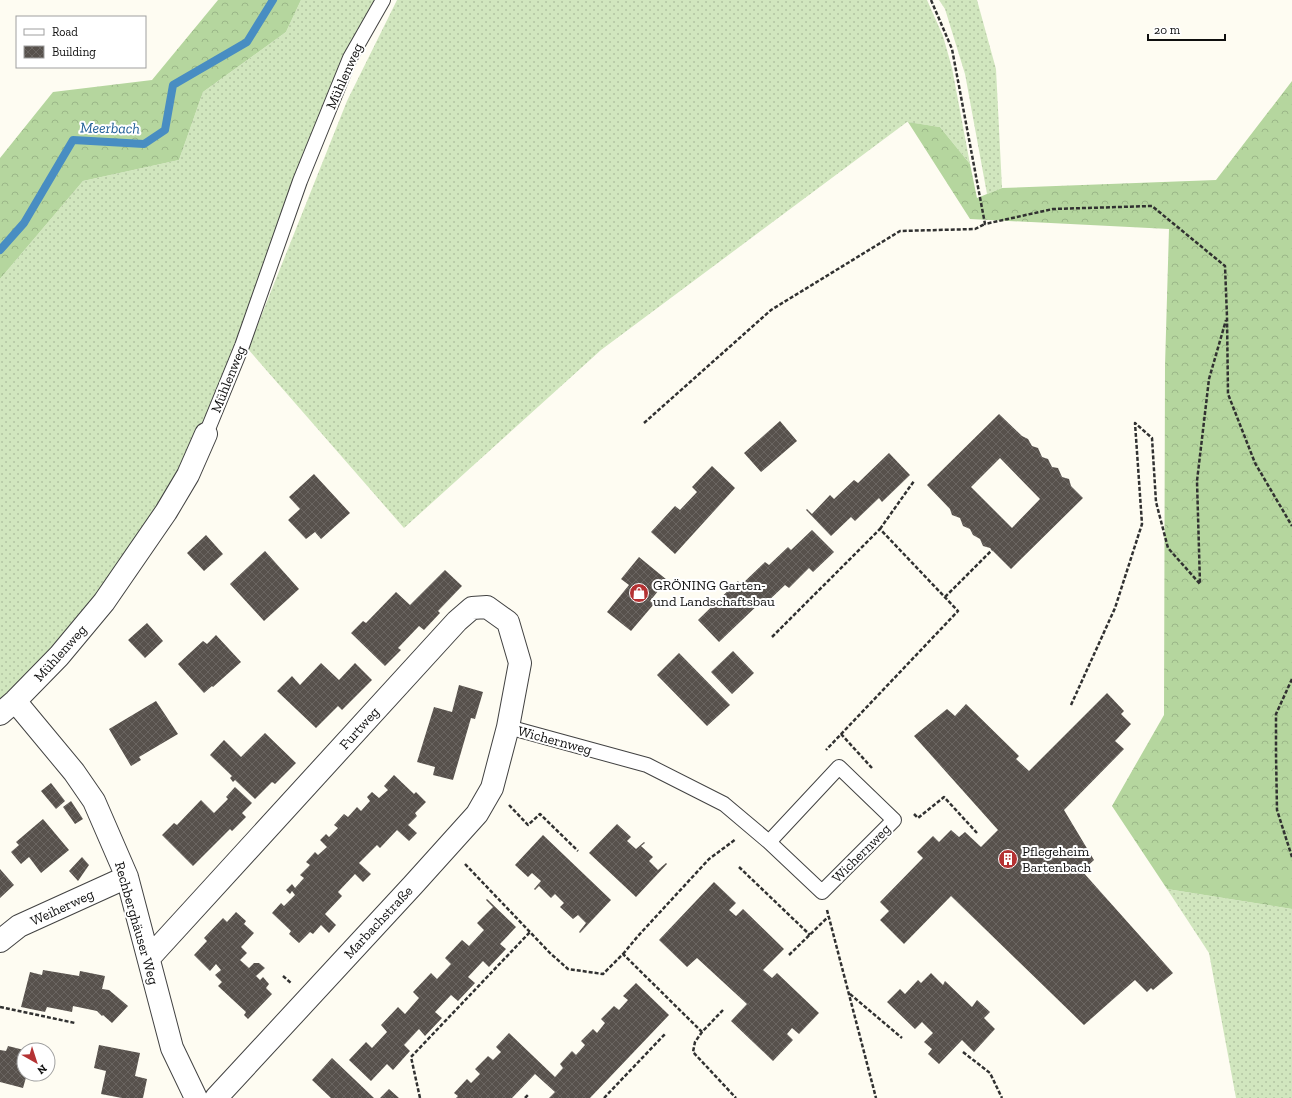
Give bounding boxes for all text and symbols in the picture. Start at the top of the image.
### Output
legend [16,16,146,68]
scale bar [1148,16,1225,42]
text: 20 m [1154,23,1181,37]
text: Road [52,25,78,39]
street label: Mühlenweg [322,40,367,112]
text: Building [52,45,96,59]
water label: Meerbach [80,118,141,138]
street label: Mühlenweg [207,343,250,415]
place label: GRÖNING Garten- und Landschaftsbau [653,577,775,610]
shop icon: GRÖNING Garten- und Landschaftsbau [628,582,650,604]
street label: Mühlenweg [30,621,91,685]
street label: Furtweg [336,703,383,753]
street label: Wichernweg [516,722,594,759]
street label: Wichernweg [828,820,895,886]
place label: Pflegeheim Bartenbach [1022,843,1092,876]
building icon: Pflegeheim Bartenbach [997,848,1019,870]
street label: Rechberghäuser Weg [111,860,162,987]
street label: Marbachstraße [340,882,417,962]
street label: Weiherweg [28,885,97,930]
north arrow [16,1042,56,1082]
text: N [34,1062,49,1077]

